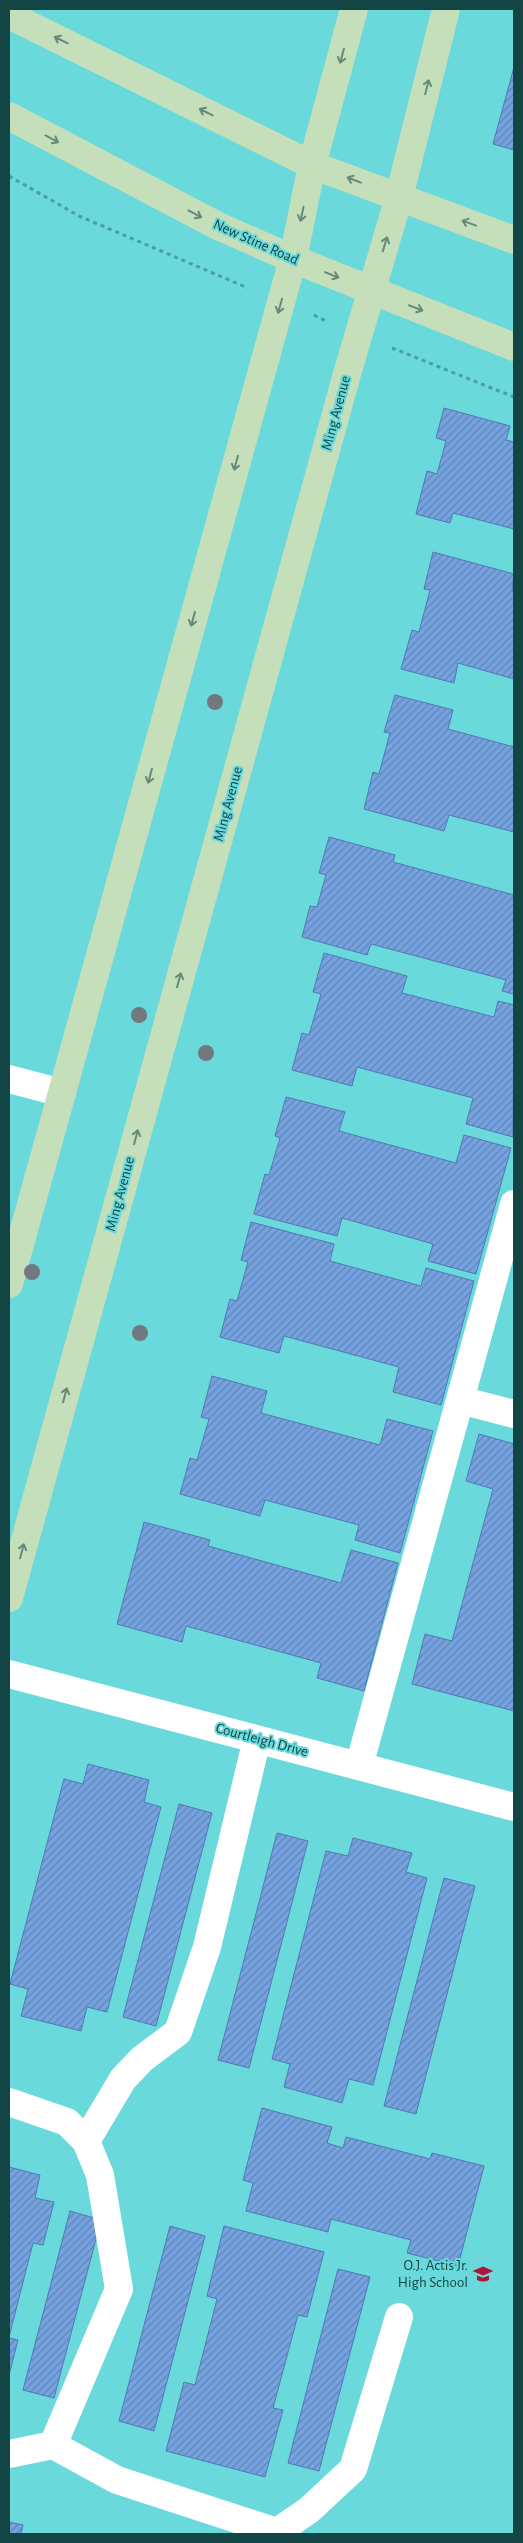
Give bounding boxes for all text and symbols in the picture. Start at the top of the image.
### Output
one-way arrow [54,35,69,44]
one-way arrow [336,47,346,63]
one-way arrow [423,79,432,95]
one-way arrow [199,107,214,117]
one-way arrow [44,134,59,144]
one-way arrow [347,175,362,184]
one-way arrow [297,205,307,221]
one-way arrow [188,210,202,220]
street label: New Stine Road [211,216,301,268]
one-way arrow [461,218,477,227]
one-way arrow [380,236,390,252]
one-way arrow [324,270,339,280]
one-way arrow [275,298,284,314]
one-way arrow [407,304,423,313]
street label: Ming Avenue [319,374,353,452]
one-way arrow [231,454,241,470]
one-way arrow [188,611,197,627]
street label: Ming Avenue [211,765,245,843]
one-way arrow [144,767,154,783]
one-way arrow [175,973,185,989]
one-way arrow [132,1129,141,1145]
street label: Ming Avenue [103,1155,137,1233]
one-way arrow [61,1387,70,1403]
one-way arrow [17,1544,27,1560]
street label: Courtleigh Drive [214,1720,310,1760]
place label: O.J. Actis Jr. High School [398,2258,468,2290]
school or university icon: O.J. Actis Jr. High School [472,2263,494,2285]

